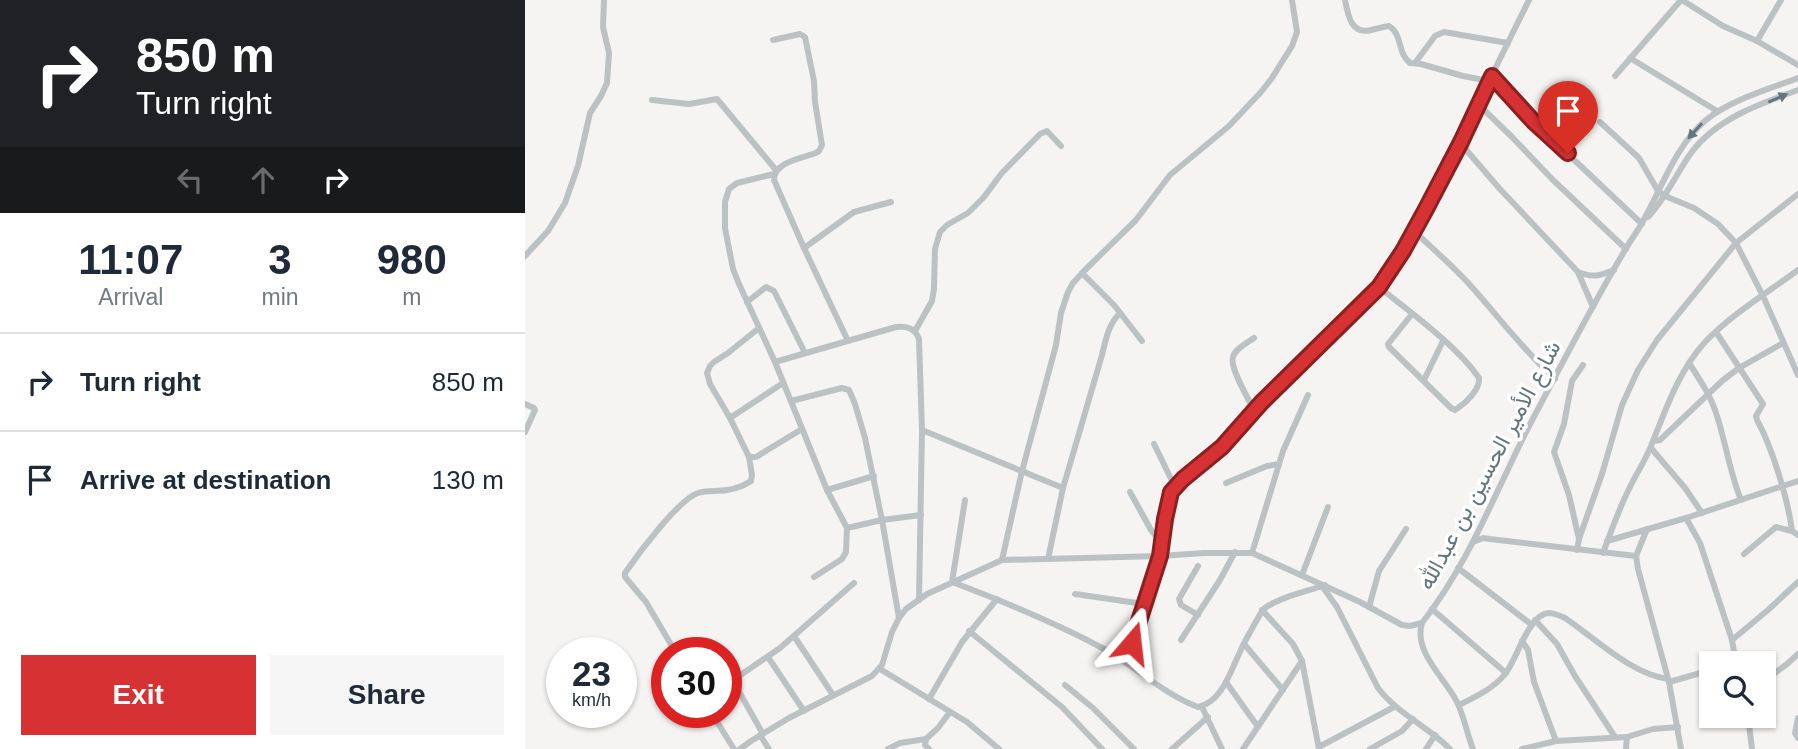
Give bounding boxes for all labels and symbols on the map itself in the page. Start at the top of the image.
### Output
pin [1538,81,1598,153]
one-way arrow [1767,92,1788,103]
one-way arrow [1687,122,1703,140]
street label: شارع الأمير الحسين بن عبدالله [1412,336,1568,595]
position arrow [1095,606,1169,680]
speed limit sign: 30 [651,637,742,728]

